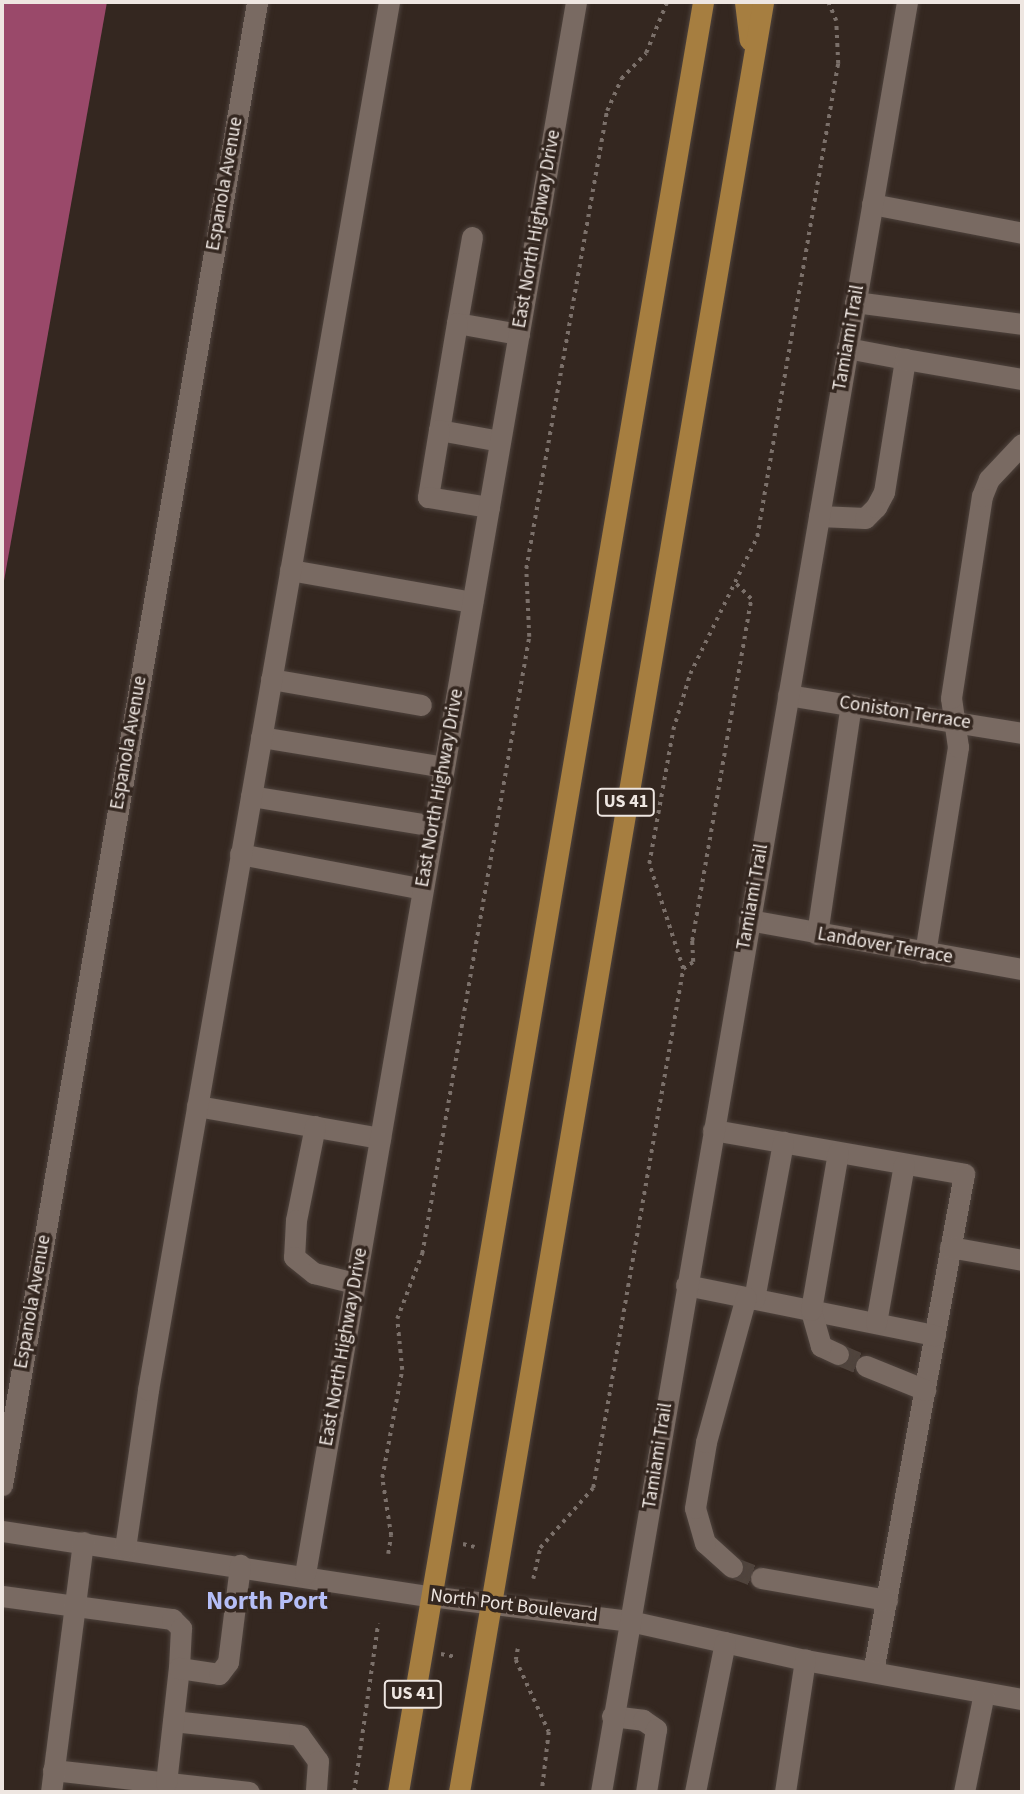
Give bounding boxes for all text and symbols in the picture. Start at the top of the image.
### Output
street label: Espanola Avenue [202,115,248,253]
street label: East North Highway Drive [508,128,566,330]
street label: Tamiami Trail [828,283,870,393]
street label: Espanola Avenue [106,674,152,812]
street label: East North Highway Drive [411,687,469,889]
street label: Coniston Terrace [838,691,972,735]
road number: US 41 [596,788,656,816]
street label: Tamiami Trail [732,842,774,952]
street label: Landover Terrace [816,923,954,969]
street label: Espanola Avenue [10,1233,56,1371]
street label: East North Highway Drive [315,1246,373,1448]
street label: Tamiami Trail [638,1401,678,1511]
street label: North Port Boulevard [429,1584,599,1628]
district label: North Port [206,1585,328,1617]
road number: US 41 [383,1680,443,1708]

